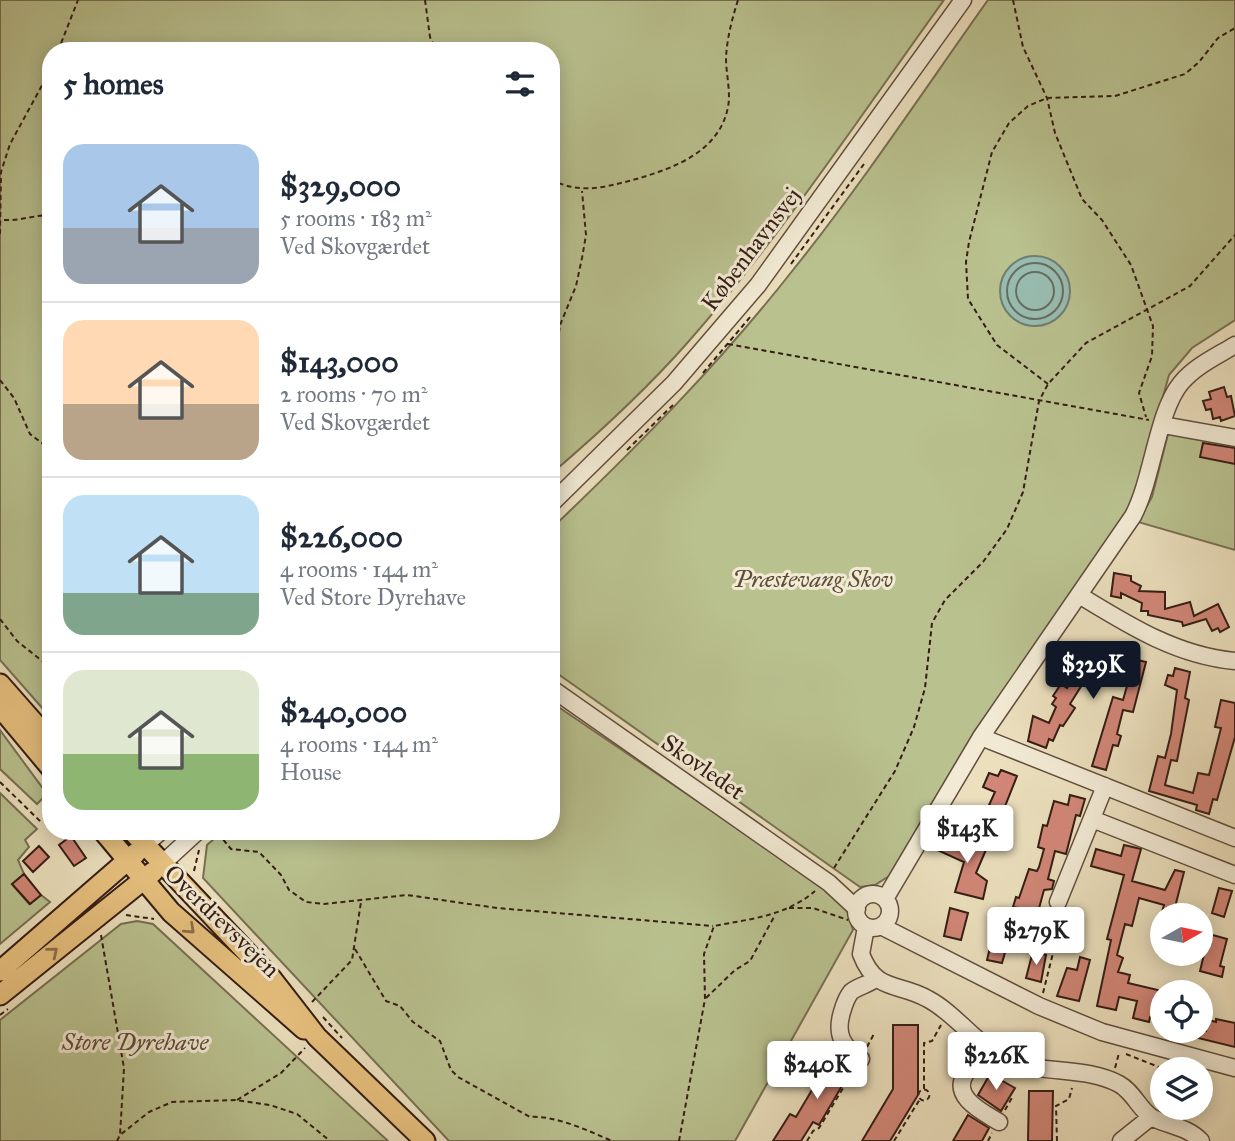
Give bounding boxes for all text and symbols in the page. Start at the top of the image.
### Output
icon: filters [501,65,539,103]
text: 5 homes [63,66,164,102]
text: $329,000 [280,168,401,204]
icon: home [119,172,203,256]
street label: Københavnsvej [695,181,807,317]
text: 5 rooms · 183 m² [280,204,432,232]
text: Ved Skovgærdet [280,232,430,260]
text: $143,000 [280,344,399,380]
icon: home [119,348,203,432]
text: 2 rooms · 70 m² [280,380,428,408]
text: Ved Skovgærdet [280,408,430,436]
text: $226,000 [280,519,403,555]
icon: home [119,523,203,607]
text: 4 rooms · 144 m² [280,555,438,583]
park label: Præstevang Skov [733,564,893,594]
text: Ved Store Dyrehave [280,583,466,611]
pin: $329K [1044,642,1142,701]
text: $329K [1061,650,1125,678]
text: $240,000 [280,694,407,730]
icon: home [119,698,203,782]
street label: Skovledet [655,727,751,807]
text: 4 rooms · 144 m² [280,730,438,758]
text: House [280,758,342,786]
pin: $143K [918,806,1016,865]
text: $143K [936,814,998,842]
street label: Overdrevsvejen [158,858,286,984]
north arrow [1150,903,1213,966]
map controls [1150,903,1213,1120]
pin: $279K [987,908,1085,967]
text: $279K [1003,916,1069,944]
one-way arrow [182,921,195,934]
one-way arrow [45,948,58,960]
button: locate [1150,980,1213,1043]
park label: Store Dyrehave [61,1027,209,1057]
pin: $226K [947,1032,1045,1092]
text: $226K [964,1041,1028,1069]
pin: $240K [768,1042,866,1101]
text: $240K [783,1050,851,1078]
button: layers [1150,1057,1213,1120]

